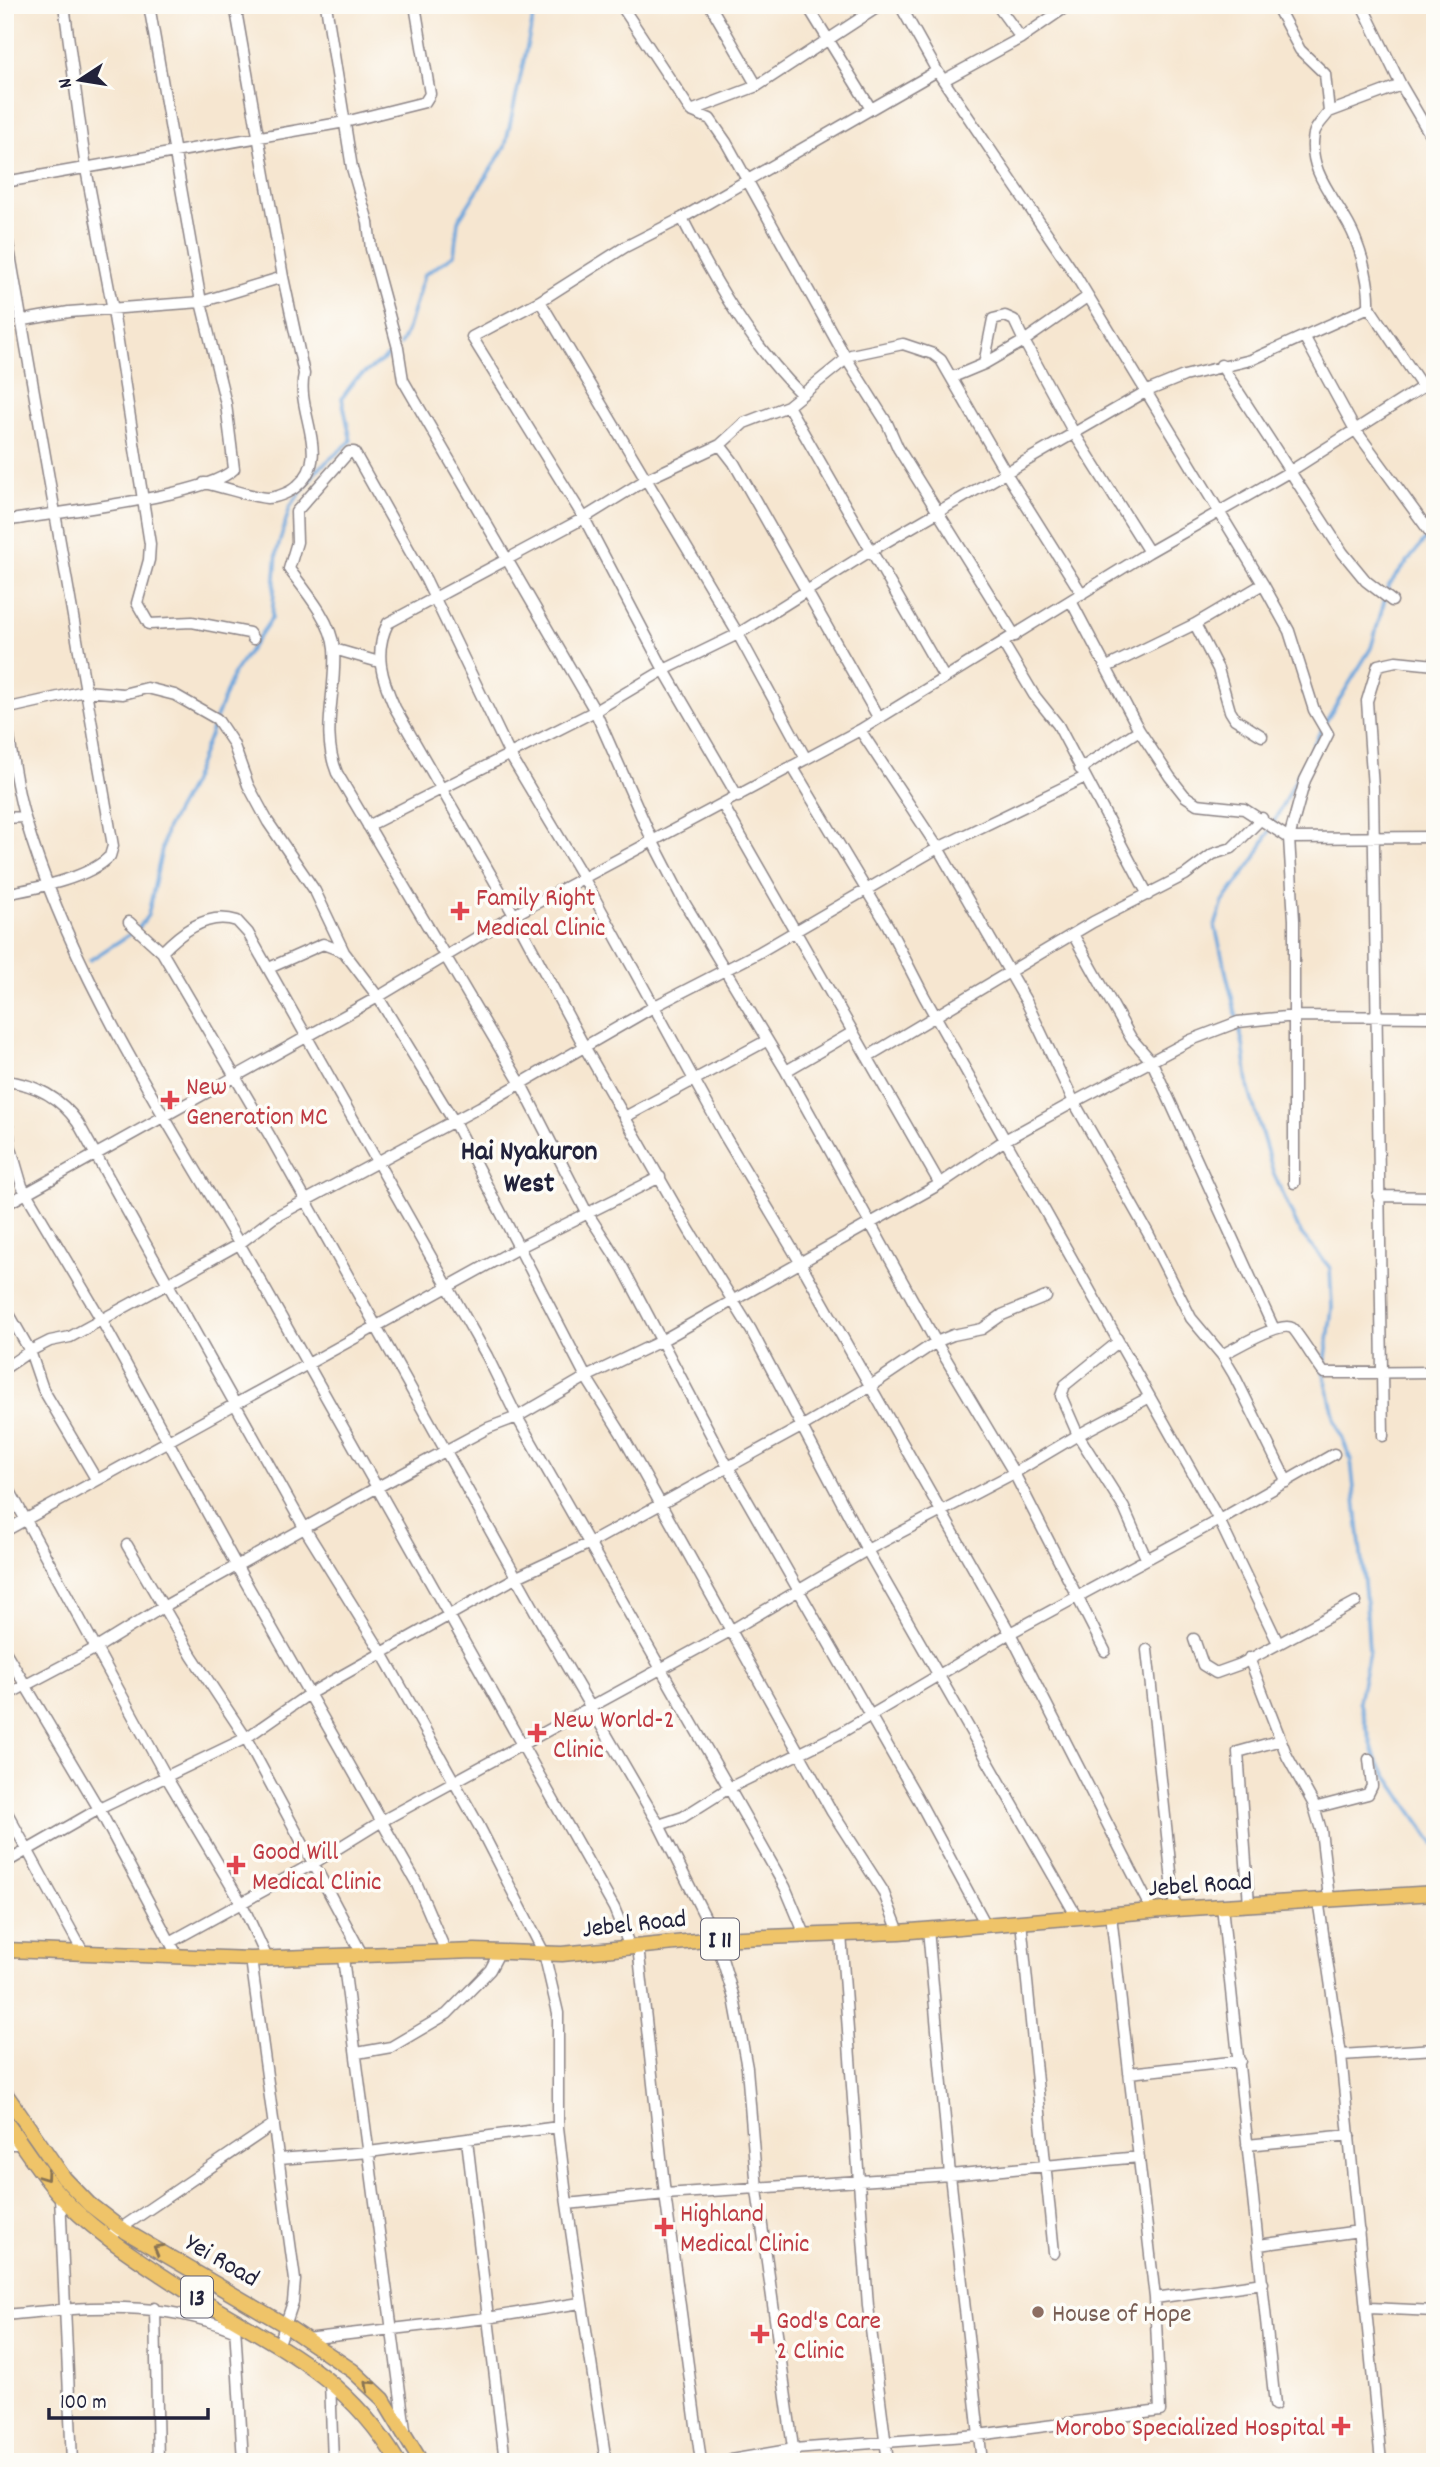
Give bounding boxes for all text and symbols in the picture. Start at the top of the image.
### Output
north arrow [46,46,116,116]
text: N [53,75,81,90]
place label: Family Right Medical Clinic [476,881,605,948]
marker: Family Right Medical Clinic [450,901,470,921]
place label: New Generation MC [186,1070,328,1137]
marker: New Generation MC [160,1090,180,1110]
district label: Hai Nyakuron West [461,1134,597,1206]
place label: New World-2 Clinic [553,1703,675,1770]
marker: New World-2 Clinic [527,1723,547,1743]
place label: Good Will Medical Clinic [252,1835,381,1902]
marker: Good Will Medical Clinic [226,1855,246,1875]
street label: Jebel Road [1147,1864,1254,1909]
street label: Jebel Road [581,1902,688,1949]
road number: I 11 [701,1918,739,1960]
one-way arrow [37,2168,49,2181]
place label: Highland Medical Clinic [680,2197,809,2264]
marker: Highland Medical Clinic [654,2217,674,2237]
street label: Yei Road [177,2226,265,2298]
one-way arrow [152,2245,165,2258]
road number: 13 [181,2276,213,2318]
place label: House of Hope [1052,2297,1191,2334]
place label: God's Care 2 Clinic [776,2304,881,2371]
marker: House of Hope [1030,2304,1046,2320]
marker: God's Care 2 Clinic [750,2324,770,2344]
scale bar [49,2376,208,2420]
one-way arrow [364,2381,377,2394]
text: 100 m [60,2389,107,2419]
place label: Morobo Specialized Hospital [1055,2411,1325,2448]
marker: Morobo Specialized Hospital [1331,2416,1351,2436]

